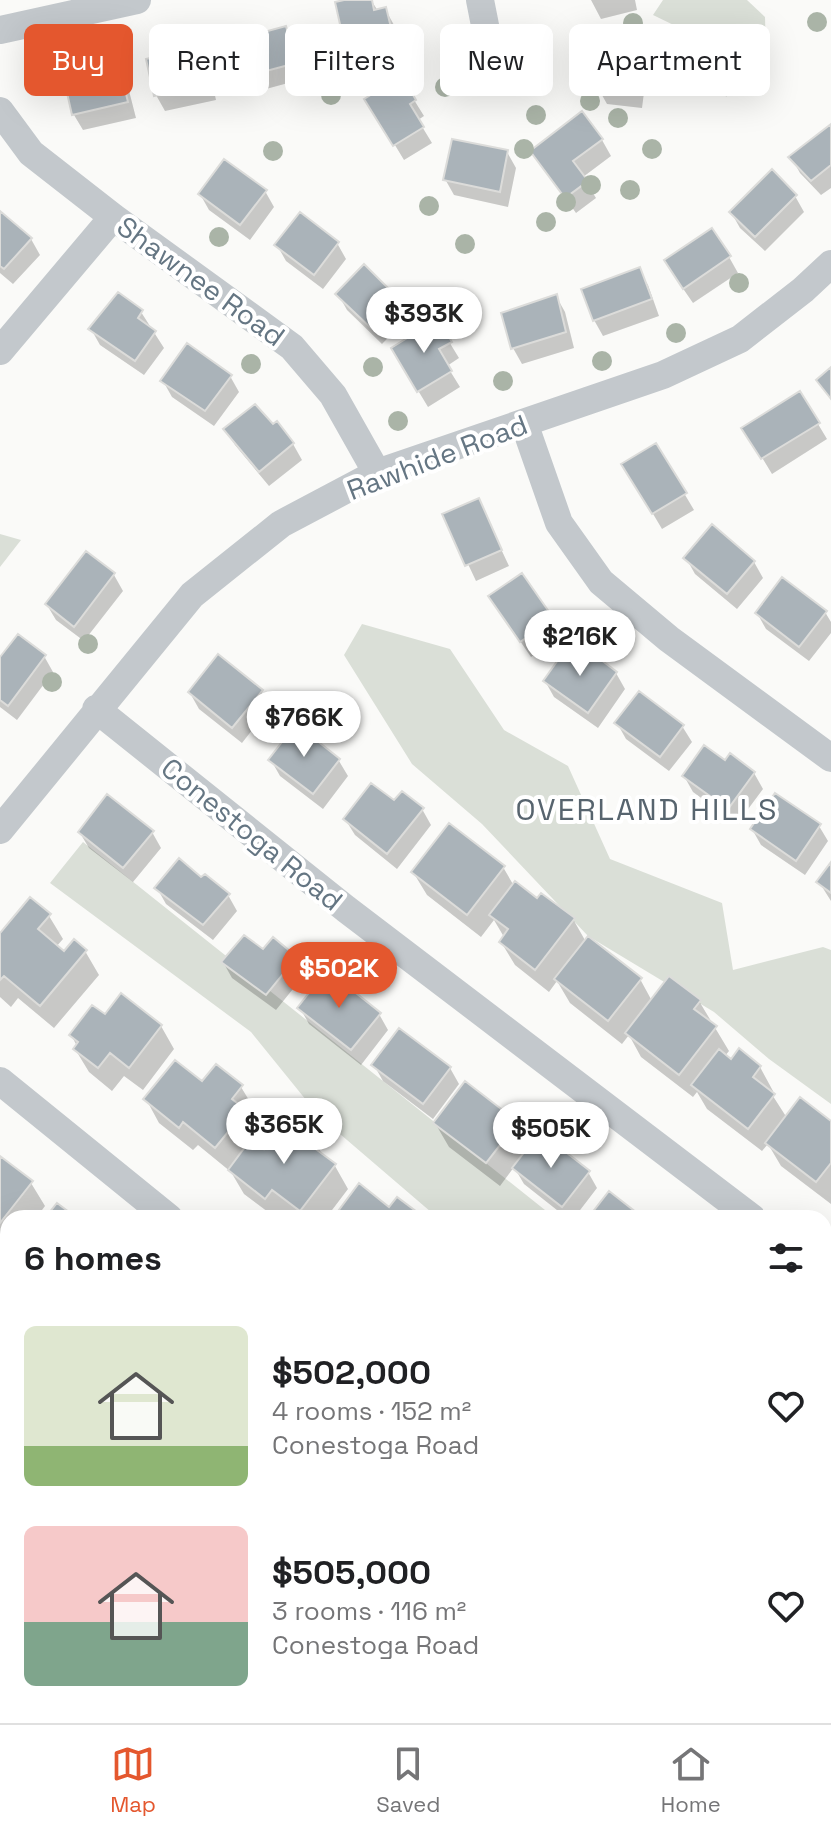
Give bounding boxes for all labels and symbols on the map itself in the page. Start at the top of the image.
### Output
street label: Shawnee Road [110,208,292,354]
pin: $393K [368,287,480,355]
street label: Rawhide Road [342,406,532,508]
pin: $216K [524,610,636,678]
pin: $766K [248,691,360,759]
street label: Conestoga Road [154,750,350,918]
district label: OVERLAND HILLS [516,790,778,829]
pin: $502K [283,942,395,1010]
pin: $365K [228,1098,340,1166]
pin: $505K [495,1102,607,1170]

